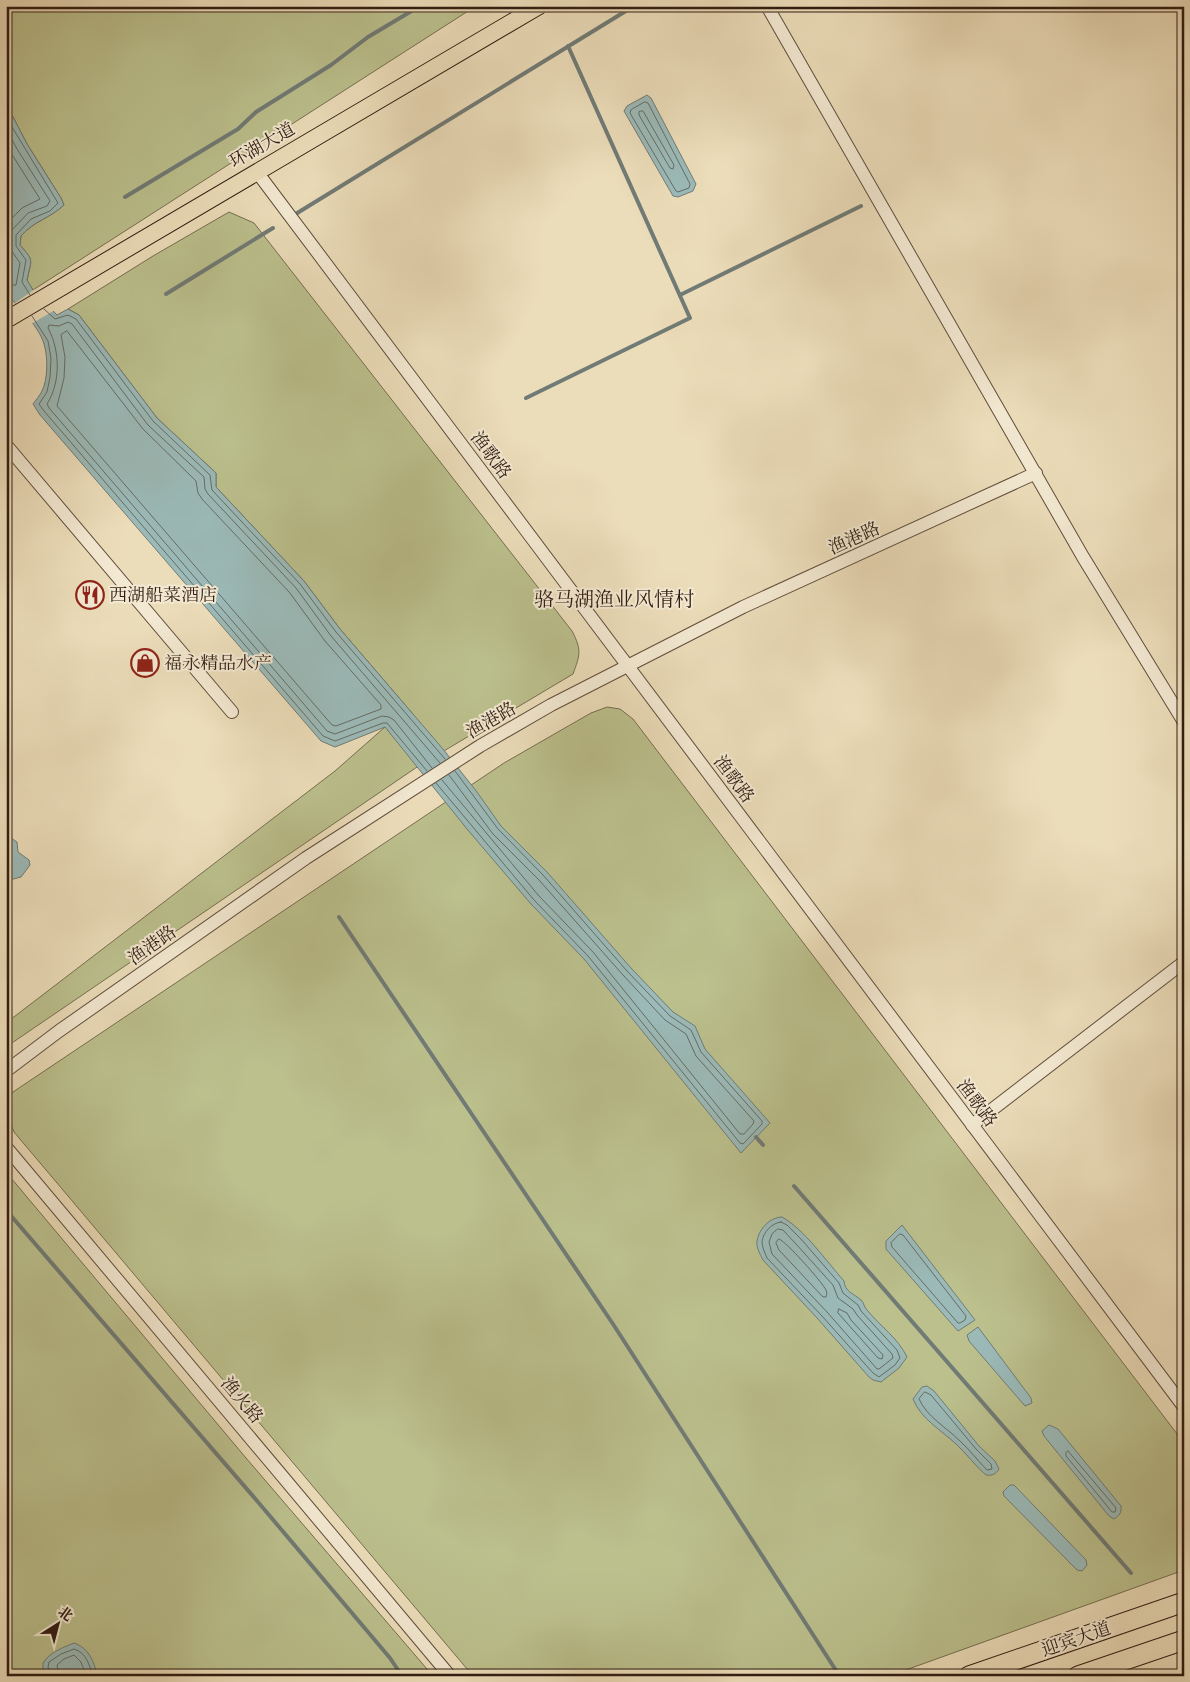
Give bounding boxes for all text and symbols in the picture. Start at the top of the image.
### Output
street label: 环湖大道 [225,117,299,173]
street label: 渔歌路 [465,427,516,484]
street label: 渔港路 [825,517,884,560]
restaurant icon: 西湖船菜酒店 [75,580,105,610]
place label: 西湖船菜酒店 [109,584,217,607]
district label: 骆马湖渔业风情村 [534,588,694,613]
shop icon: 福永精品水产 [130,648,160,678]
place label: 福永精品水产 [164,652,272,675]
street label: 渔港路 [462,697,520,744]
street label: 渔歌路 [708,751,759,808]
street label: 渔港路 [124,921,181,970]
street label: 渔歌路 [951,1075,1002,1132]
street label: 渔火路 [215,1372,268,1428]
north arrow [32,1600,82,1650]
text: 北 [54,1603,76,1626]
street label: 迎宾大道 [1038,1617,1114,1662]

